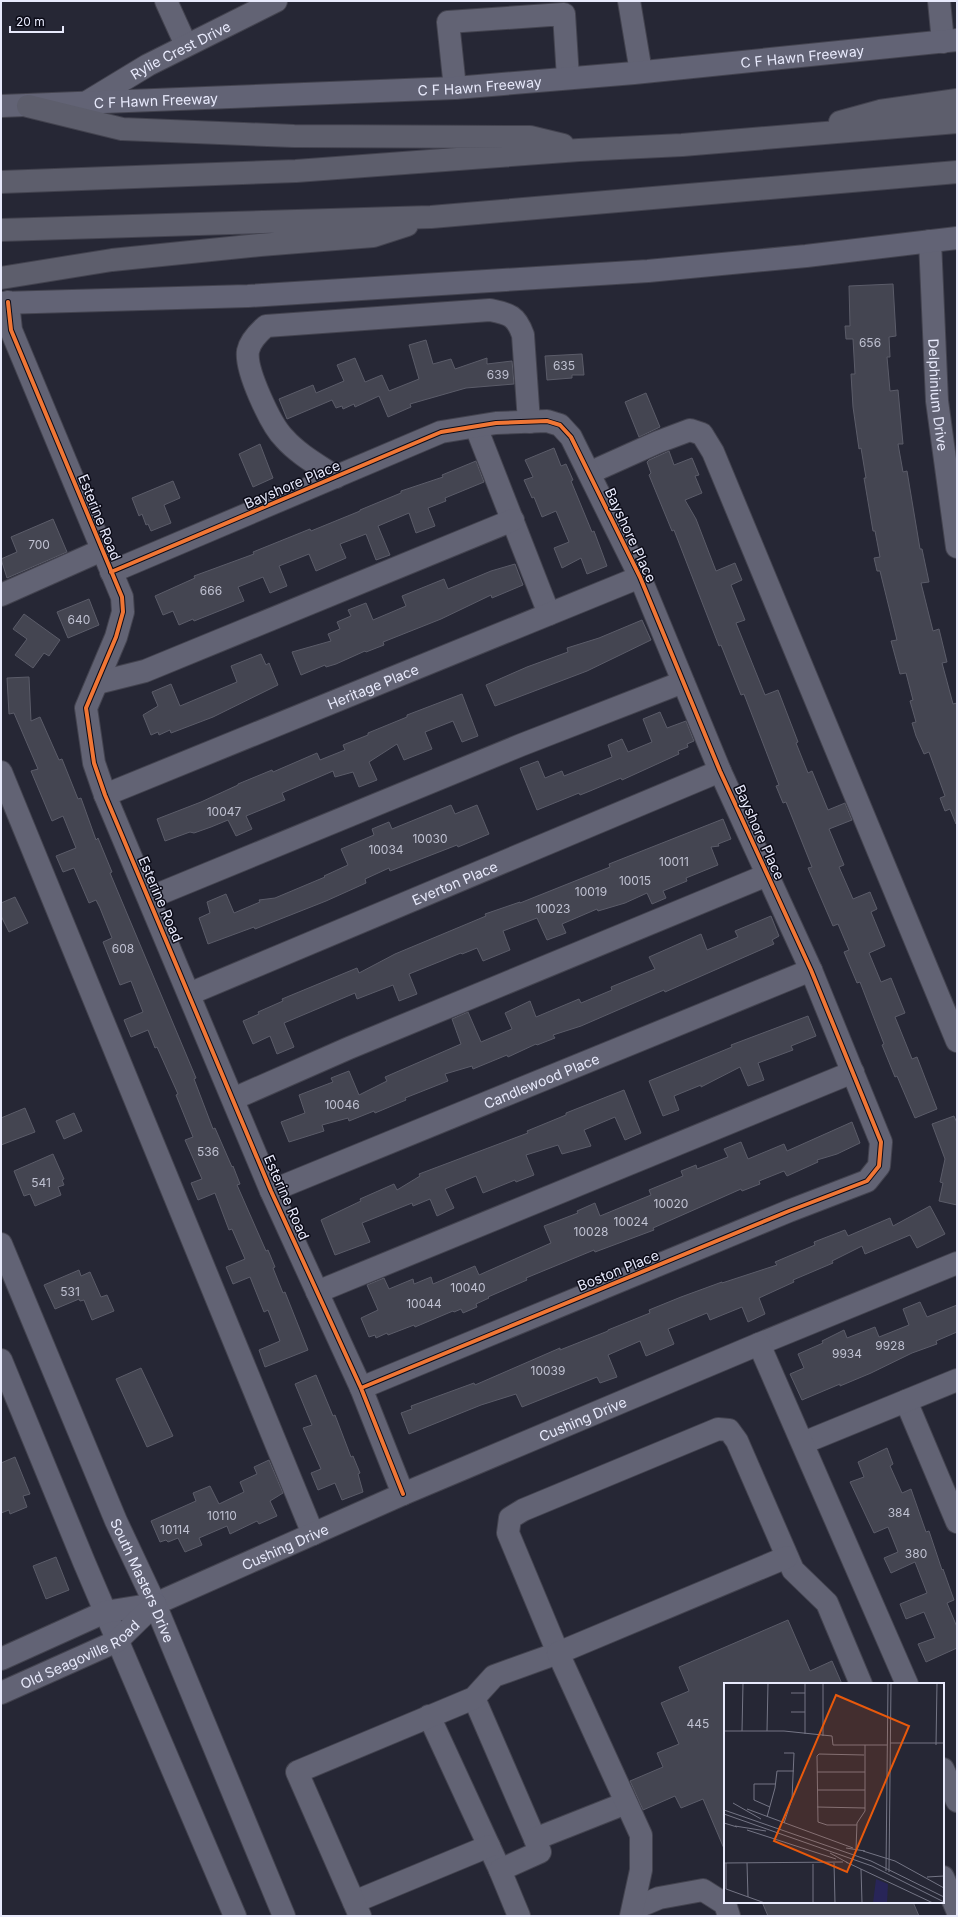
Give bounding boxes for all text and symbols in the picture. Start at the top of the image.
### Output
scale bar [10,8,63,34]
text: 20 m [16,14,45,29]
street label: Rylie Crest Drive [127,17,233,82]
street label: C F Hawn Freeway [739,41,865,71]
street label: C F Hawn Freeway [417,72,542,98]
street label: C F Hawn Freeway [93,89,218,111]
house number: 656 [859,335,881,350]
street label: Delphinium Drive [926,338,952,452]
house number: 635 [553,358,575,373]
house number: 639 [487,367,509,382]
street label: Bayshore Place [242,456,342,512]
street label: Esterine Road [75,471,125,563]
street label: Bayshore Place [602,485,660,585]
house number: 700 [28,537,50,552]
house number: 666 [200,583,222,598]
house number: 640 [68,612,90,627]
street label: Heritage Place [324,660,421,712]
street label: Bayshore Place [731,782,789,882]
house number: 10047 [207,804,241,819]
house number: 10030 [412,831,448,846]
house number: 10034 [368,842,404,857]
street label: Esterine Road [135,854,187,944]
house number: 10011 [659,854,689,869]
street label: Everton Place [409,857,500,908]
house number: 10015 [619,873,651,888]
house number: 10019 [575,884,607,899]
house number: 10023 [536,901,570,916]
house number: 608 [112,941,134,956]
street label: Candlewood Place [481,1049,601,1112]
house number: 10046 [324,1097,360,1112]
house number: 536 [197,1144,219,1159]
street label: Esterine Road [261,1152,313,1242]
house number: 541 [31,1175,51,1190]
house number: 10020 [654,1196,688,1211]
house number: 10024 [614,1214,649,1229]
house number: 10028 [574,1224,608,1239]
street label: Boston Place [575,1246,661,1294]
house number: 10040 [450,1280,486,1295]
house number: 531 [60,1284,80,1299]
house number: 10044 [406,1296,442,1311]
house number: 9928 [875,1338,905,1353]
house number: 9934 [832,1346,862,1361]
house number: 10039 [531,1363,565,1378]
street label: Cushing Drive [536,1392,629,1444]
house number: 384 [888,1505,911,1520]
house number: 10110 [207,1508,237,1523]
street label: South Masters Drive [107,1515,178,1645]
street label: Cushing Drive [239,1520,331,1573]
house number: 10114 [160,1522,190,1537]
house number: 380 [905,1546,927,1561]
street label: Old Seagoville Road [17,1616,142,1692]
inset map [724,1683,944,1903]
house number: 445 [687,1716,709,1731]

